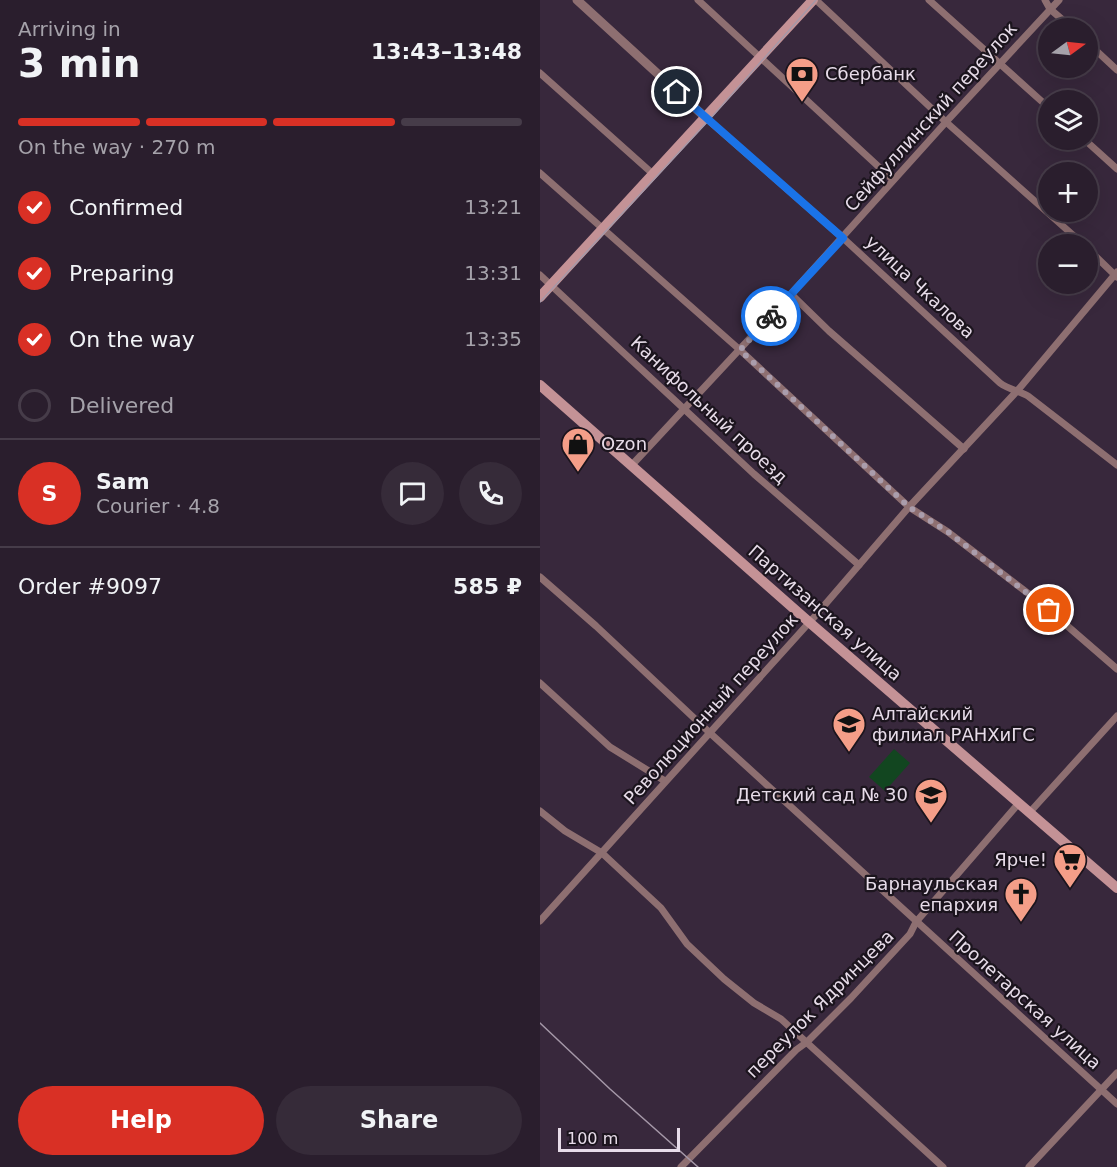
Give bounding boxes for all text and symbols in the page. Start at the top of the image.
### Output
text: Arriving in [18,17,121,41]
street label: Сейфуллинский переулок [840,18,1021,216]
north arrow [1038,18,1098,78]
map controls [1038,18,1098,294]
text: 13:43–13:48 [371,39,522,64]
text: 3 min [18,41,140,86]
bank icon: Сбербанк [784,56,820,103]
place label: Сбербанк [825,63,916,84]
pin [651,66,702,117]
icon: home [660,75,693,108]
button: layers [1038,90,1098,150]
text: On the way · 270 m [18,135,216,159]
button: + [1038,162,1098,222]
icon: check [18,191,51,224]
text: Confirmed [69,195,183,220]
text: 13:21 [464,195,522,219]
street label: улица Чкалова [862,231,979,342]
button: − [1038,234,1098,294]
icon: check [18,257,51,290]
text: Preparing [69,261,175,286]
text: 13:31 [464,261,522,285]
courier [741,286,801,346]
icon: bike [755,300,788,333]
icon: check [18,323,51,356]
text: On the way [69,327,195,352]
text: 13:35 [464,327,522,351]
street label: Канифольный проезд [627,332,792,488]
text: Delivered [69,393,174,418]
shop icon: Ozon [560,426,596,473]
place label: Ozon [601,433,647,454]
button: chat [381,462,444,525]
button: phone [459,462,522,525]
text: Sam [96,469,150,494]
text: S [42,481,57,506]
text: Courier · 4.8 [96,494,220,518]
street label: Партизанская улица [744,540,906,685]
text: Order #9097 [18,574,162,599]
text: 585 ₽ [453,574,522,599]
pin [1023,584,1074,635]
icon: bag [1032,593,1065,626]
street label: Революционный переулок [619,609,802,808]
place label: Алтайский филиал РАНХиГС [872,703,1035,745]
school or university icon: Алтайский филиал РАНХиГС [831,706,867,753]
school or university icon: Детский сад № 30 [913,777,949,824]
place label: Детский сад № 30 [736,784,908,805]
supermarket icon: Ярче! [1052,842,1088,889]
place label: Ярче! [994,849,1047,870]
place label: Барнаульская епархия [865,873,998,915]
church icon: Барнаульская епархия [1003,876,1039,923]
street label: переулок Ядринцева [742,926,898,1082]
street label: Пролетарская улица [945,926,1106,1073]
button: Help [18,1086,264,1155]
button: Share [276,1086,522,1155]
scale bar [558,1125,680,1152]
text: 100 m [567,1129,618,1148]

